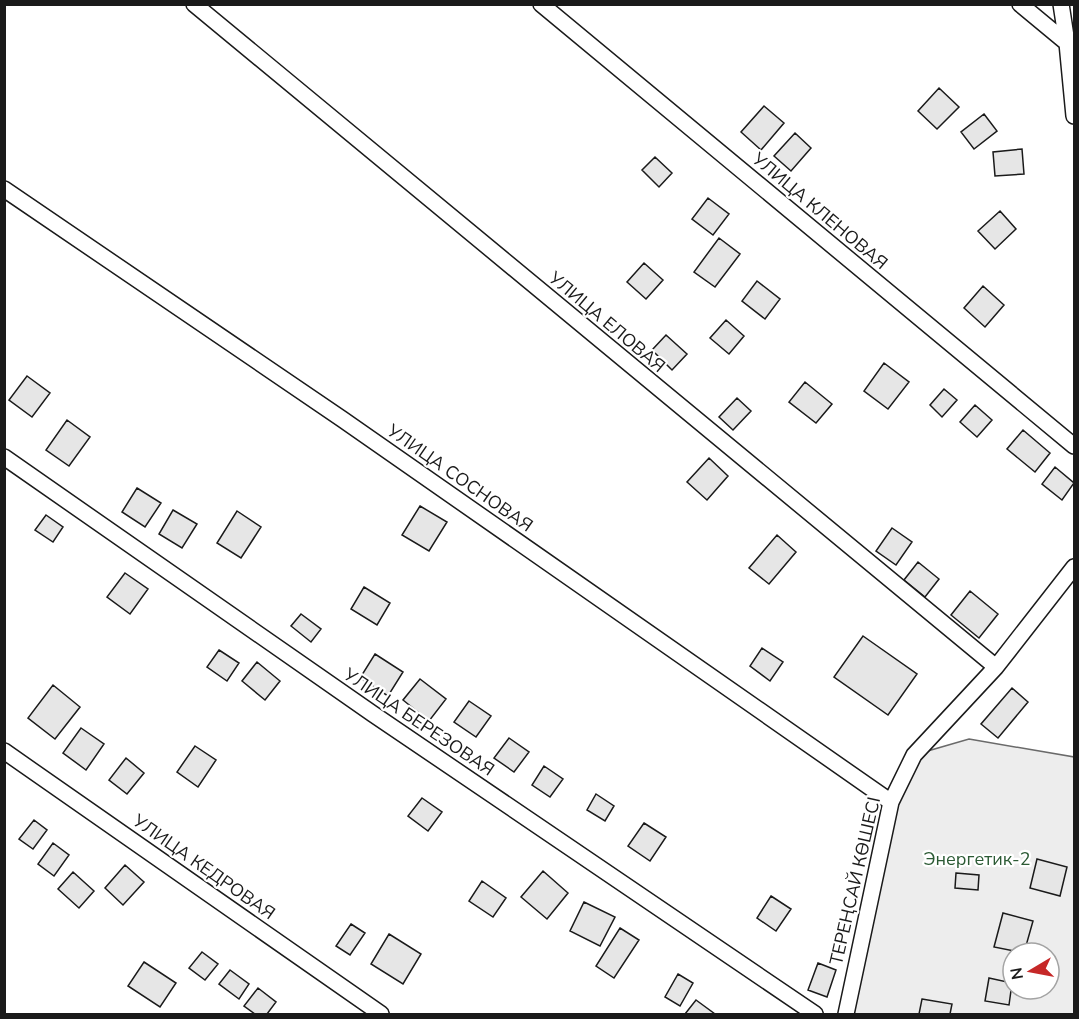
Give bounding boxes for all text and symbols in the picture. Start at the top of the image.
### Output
street label: УЛИЦА КЛЕНОВАЯ [746,146,893,275]
street label: УЛИЦА ЕЛОВАЯ [543,266,670,378]
street label: УЛИЦА СОСНОВАЯ [382,418,538,537]
street label: УЛИЦА БЕРЕЗОВАЯ [338,662,499,781]
street label: ТЕРЕҢСАЙ КӨШЕСІ [824,795,886,967]
street label: УЛИЦА КЕДРОВАЯ [127,808,280,925]
park label: Энергетик-2 [923,847,1031,871]
north arrow [1001,941,1061,1001]
text: N [1005,966,1029,981]

